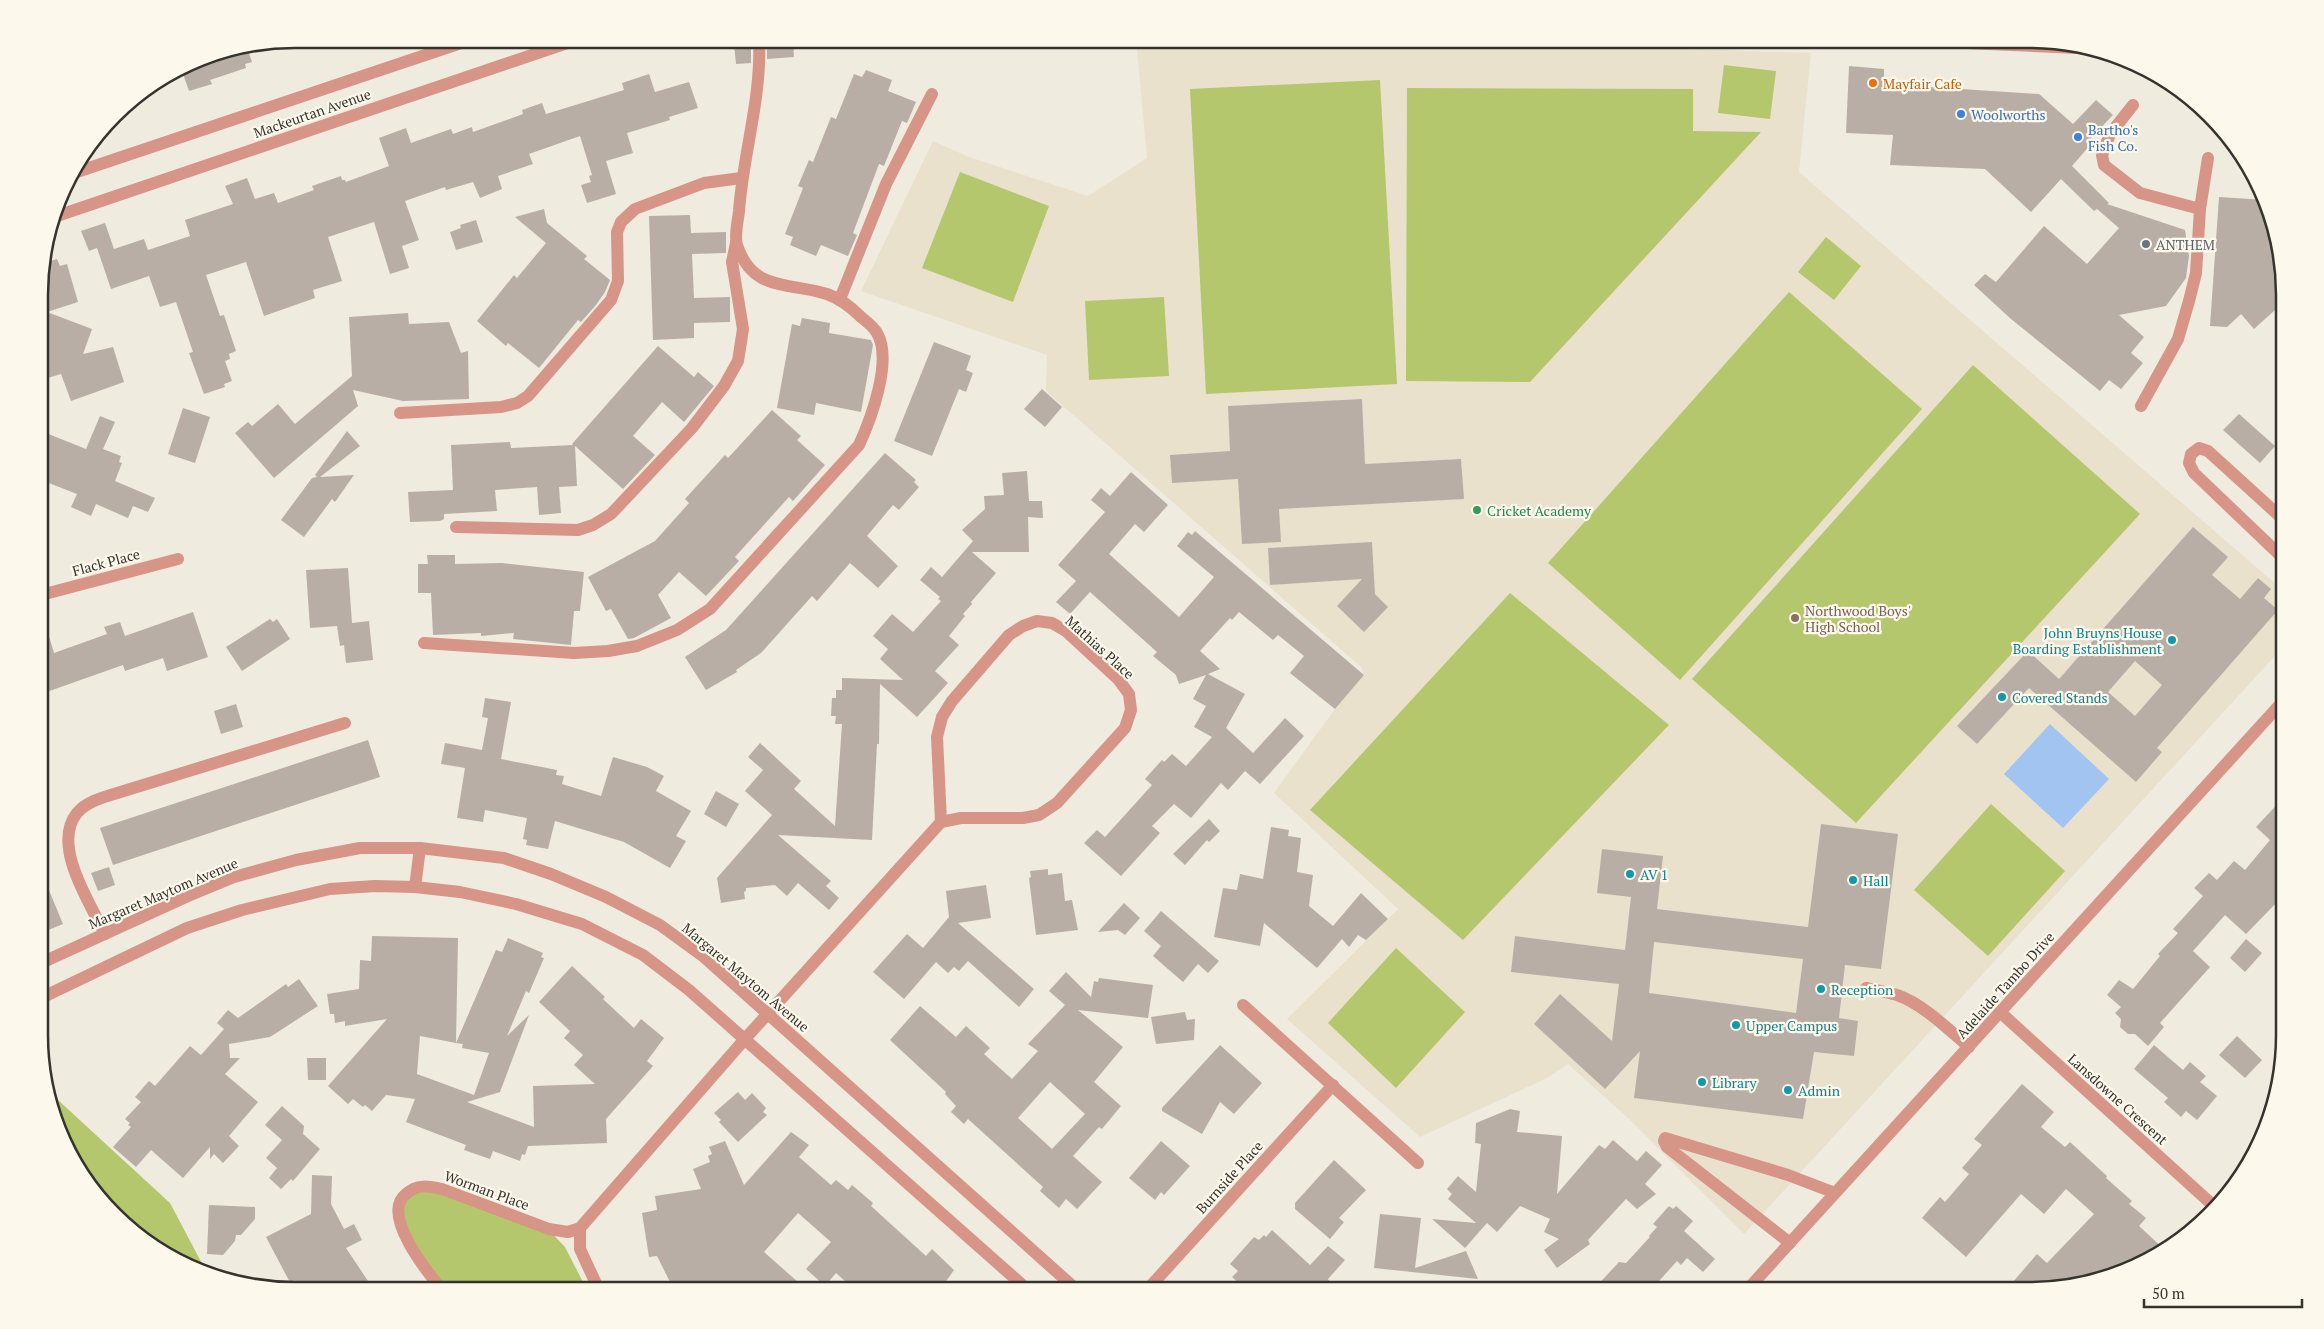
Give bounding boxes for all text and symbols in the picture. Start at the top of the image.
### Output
place label: Mayfair Cafe [1883,74,1962,93]
marker: Mayfair Cafe [1867,77,1879,89]
street label: Mackeurtan Avenue [251,84,373,142]
place label: Woolworths [1971,105,2045,124]
marker: Woolworths [1955,108,1967,120]
place label: Bartho's Fish Co. [2088,120,2138,155]
marker: Bartho's Fish Co. [2072,131,2084,143]
place label: ANTHEM [2156,235,2215,254]
marker: ANTHEM [2140,238,2152,250]
place label: Cricket Academy [1487,501,1592,520]
marker: Cricket Academy [1471,504,1483,516]
street label: Flack Place [70,544,142,580]
place label: Northwood Boys' High School [1805,601,1911,636]
street label: Mathias Place [1062,611,1138,683]
marker: Northwood Boys' High School [1789,612,1801,624]
place label: John Bruyns House Boarding Establishment [2013,623,2163,658]
marker: John Bruyns House Boarding Establishment [2166,634,2178,646]
place label: Covered Stands [2012,688,2108,707]
marker: Covered Stands [1996,691,2008,703]
street label: Margaret Maytom Avenue [85,853,241,933]
place label: AV 1 [1640,865,1668,884]
marker: AV 1 [1624,868,1636,880]
place label: Hall [1863,871,1889,890]
marker: Hall [1847,874,1859,886]
street label: Margaret Maytom Avenue [678,918,814,1036]
street label: Adelaide Tambo Drive [1952,927,2058,1043]
place label: Reception [1831,980,1894,999]
marker: Reception [1815,983,1827,995]
place label: Upper Campus [1746,1016,1837,1035]
marker: Upper Campus [1730,1019,1742,1031]
street label: Lansdowne Crescent [2064,1049,2172,1149]
place label: Library [1712,1073,1758,1092]
marker: Library [1696,1076,1708,1088]
place label: Admin [1798,1081,1841,1100]
marker: Admin [1782,1084,1794,1096]
street label: Burnside Place [1191,1137,1267,1217]
street label: Worman Place [442,1166,532,1214]
scale bar [2144,1276,2302,1308]
text: 50 m [2152,1283,2185,1303]

